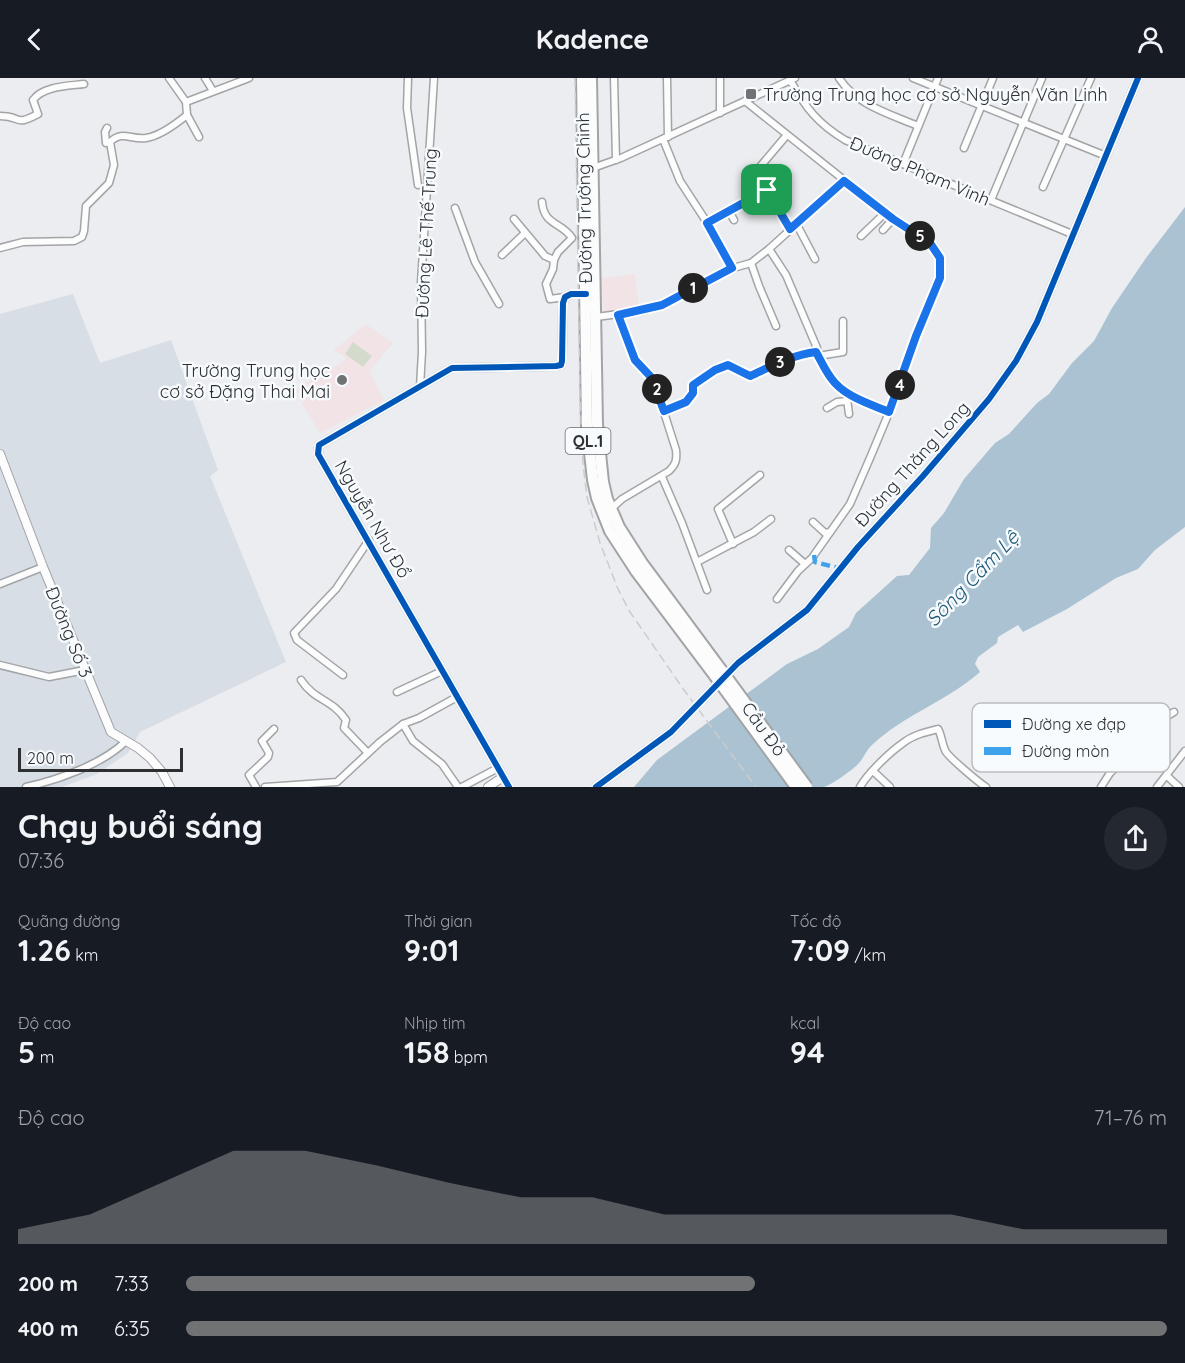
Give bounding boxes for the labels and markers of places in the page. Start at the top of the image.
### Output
place label: Trường Trung học cơ sở Nguyễn Văn Linh [763,83,1108,106]
marker: Trường Trung học cơ sở Nguyễn Văn Linh [744,87,758,101]
pin [741,164,792,215]
pin: 5 [905,221,935,251]
pin: 1 [678,273,708,303]
pin: 3 [765,347,795,377]
place label: Trường Trung học cơ sở Đặng Thai Mai [160,359,330,403]
pin: 4 [885,370,915,400]
marker: Trường Trung học cơ sở Đặng Thai Mai [335,373,349,387]
pin: 2 [642,374,672,404]

